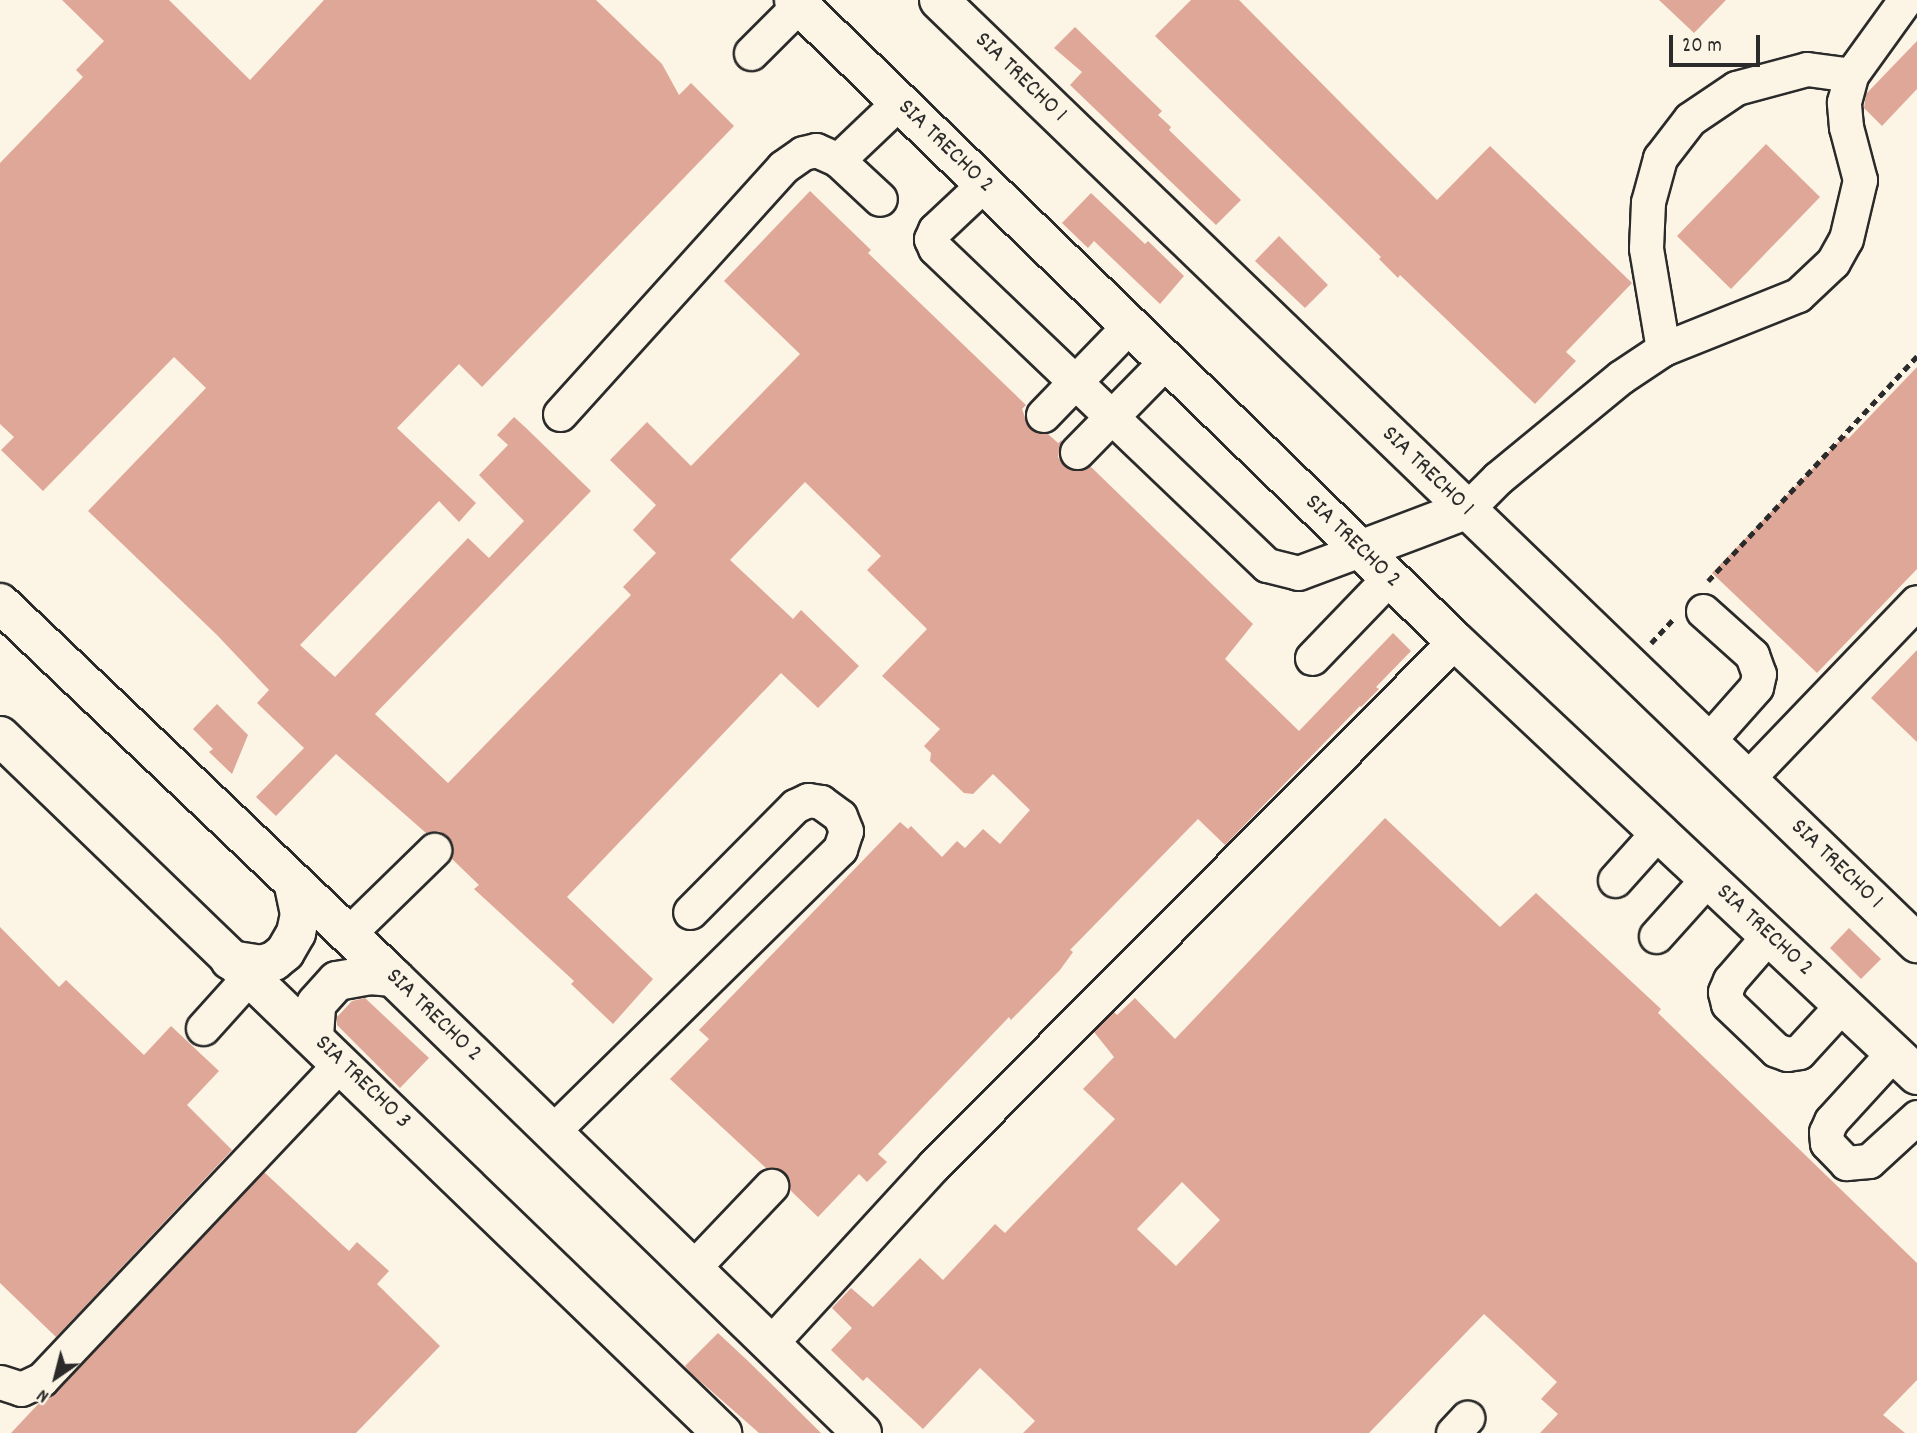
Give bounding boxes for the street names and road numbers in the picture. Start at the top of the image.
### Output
street label: SIA TRECHO 1 [968,27,1072,129]
street label: SIA TRECHO 2 [891,94,999,200]
street label: SIA TRECHO 1 [1375,421,1479,523]
street label: SIA TRECHO 2 [1298,489,1406,595]
street label: SIA TRECHO 1 [1784,814,1888,916]
street label: SIA TRECHO 2 [1709,879,1819,983]
street label: SIA TRECHO 2 [379,963,487,1069]
street label: SIA TRECHO 3 [308,1030,416,1136]

